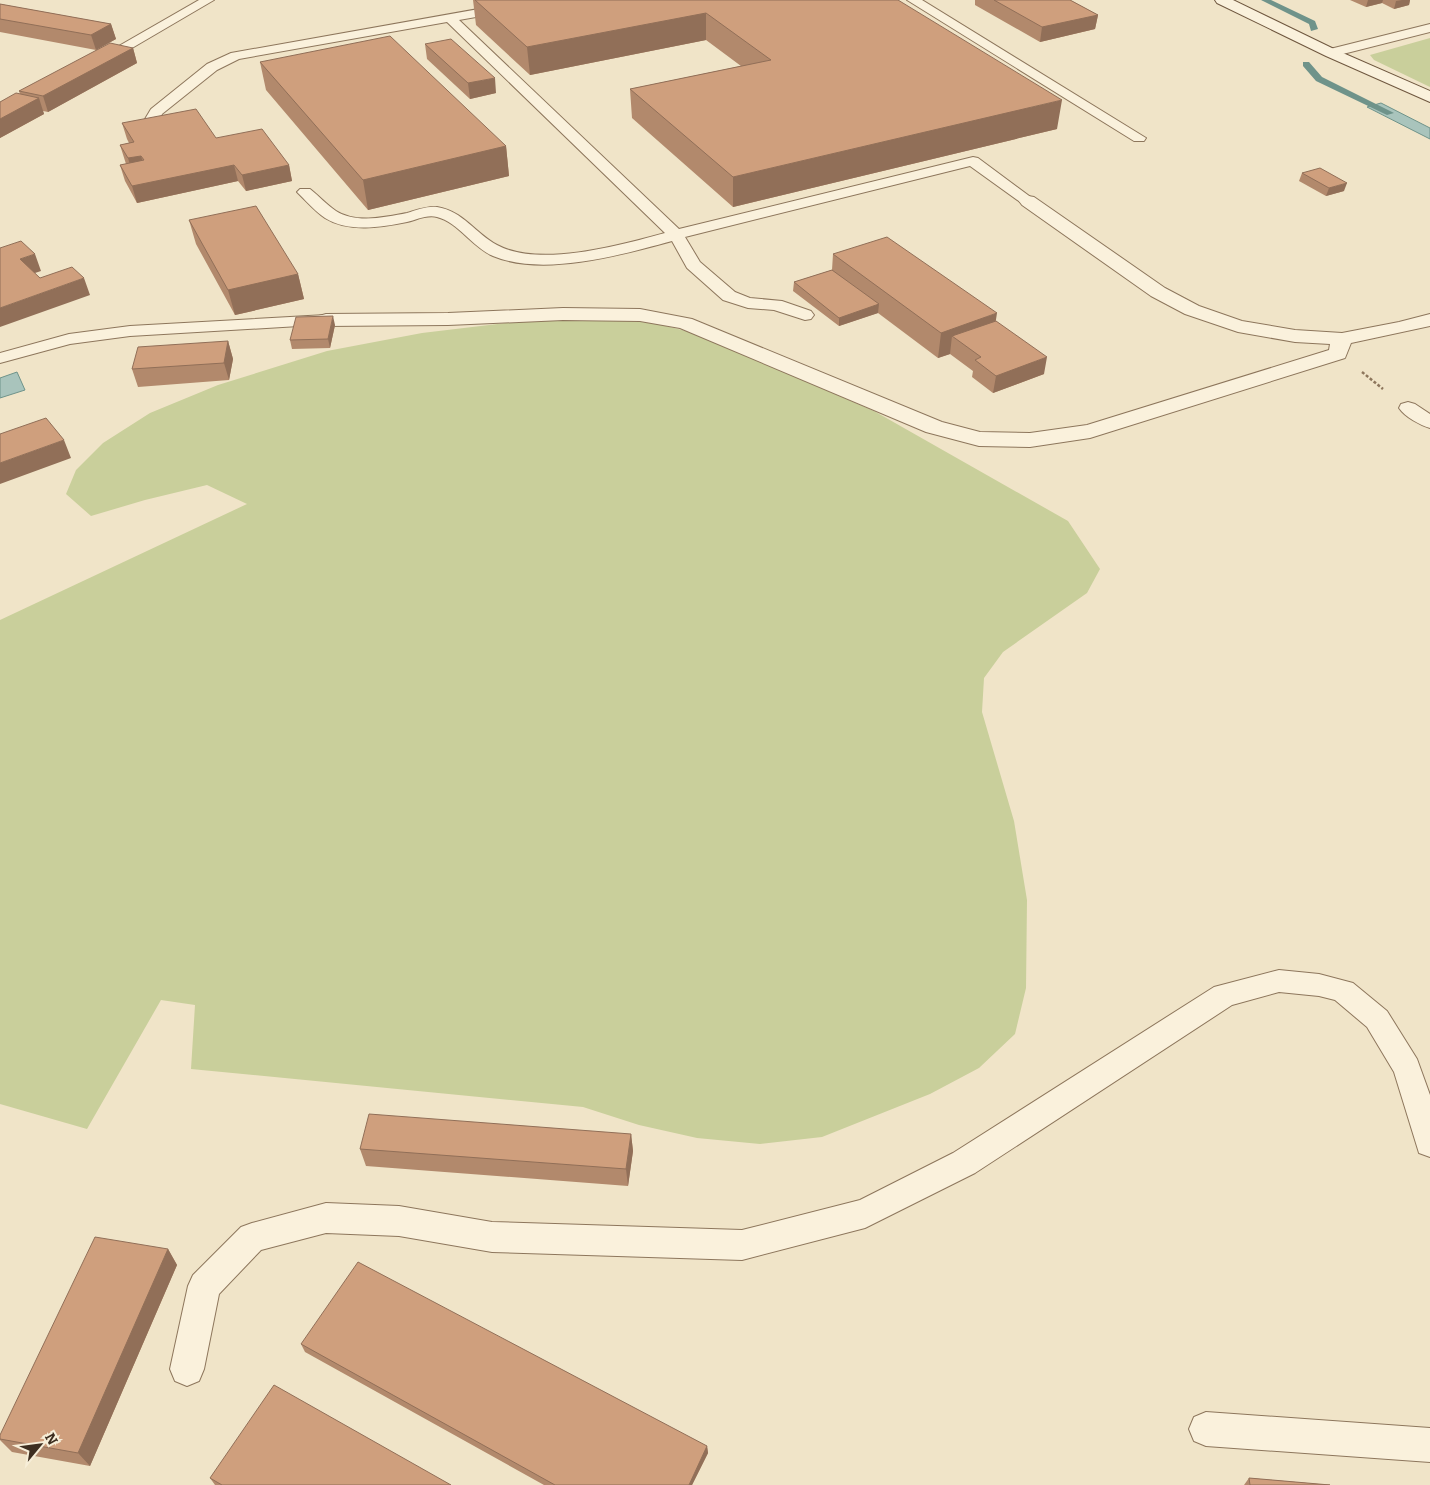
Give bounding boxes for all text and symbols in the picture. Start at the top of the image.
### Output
north arrow [15,1420,65,1470]
text: N [41,1430,61,1448]

